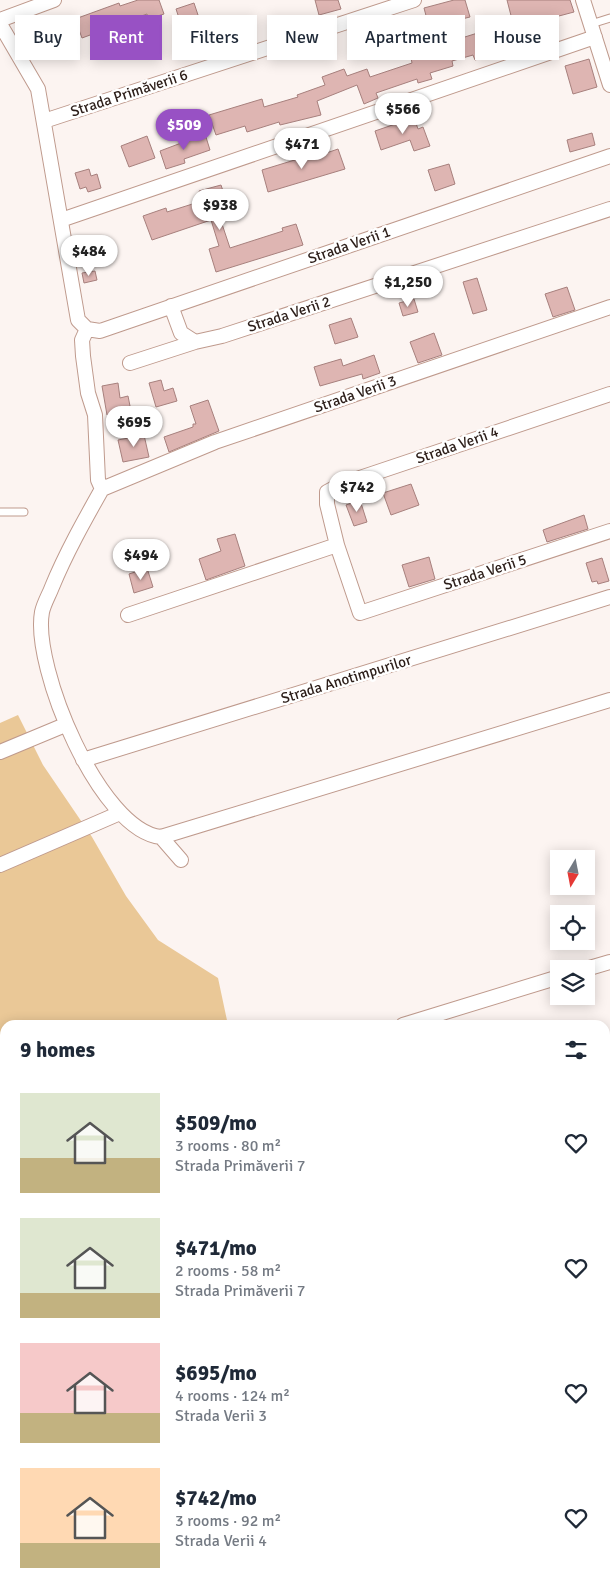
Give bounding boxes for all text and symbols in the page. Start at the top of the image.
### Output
chip: Buy [15,15,80,60]
chip: Rent [90,15,162,60]
chip: Filters [172,15,257,60]
chip: New [267,15,337,60]
chip: Apartment [347,15,465,60]
chip: House [475,15,559,60]
street label: Strada Primăverii 6 [68,66,190,120]
pin: $566 [373,92,433,135]
text: $566 [386,99,420,119]
pin: $509 [154,108,214,151]
text: $509 [167,115,201,135]
pin: $471 [272,128,332,170]
text: $471 [285,134,319,154]
pin: $938 [190,188,250,231]
text: $938 [203,195,237,215]
street label: Strada Verii 1 [305,222,393,268]
pin: $484 [59,234,119,277]
text: $484 [72,241,106,261]
pin: $1,250 [367,266,449,308]
text: $1,250 [384,272,432,292]
street label: Strada Verii 2 [245,292,333,336]
street label: Strada Verii 3 [311,371,399,417]
pin: $695 [104,406,164,448]
text: $695 [117,412,151,432]
street label: Strada Verii 4 [413,422,501,468]
pin: $742 [327,470,387,513]
text: $742 [340,477,374,497]
pin: $494 [111,538,171,581]
text: $494 [124,545,158,565]
street label: Strada Verii 5 [441,550,529,594]
street label: Strada Anotimpurilor [279,650,414,707]
north arrow [550,850,595,895]
map controls [550,850,595,1005]
button: locate [550,905,595,950]
button: layers [550,960,595,1005]
icon: filters [562,1036,590,1064]
text: 9 homes [20,1037,95,1063]
text: $509/mo [175,1110,257,1136]
icon: home [60,1113,120,1173]
icon: heart [562,1129,590,1157]
text: 3 rooms · 80 m² [175,1136,281,1156]
text: Strada Primăverii 7 [175,1156,305,1176]
text: $471/mo [175,1235,257,1261]
icon: home [60,1238,120,1298]
icon: heart [562,1254,590,1282]
text: 2 rooms · 58 m² [175,1261,281,1281]
text: Strada Primăverii 7 [175,1281,305,1301]
text: $695/mo [175,1360,257,1386]
icon: home [60,1363,120,1423]
icon: heart [562,1379,590,1407]
text: 4 rooms · 124 m² [175,1386,290,1406]
text: Strada Verii 3 [175,1406,267,1426]
text: $742/mo [175,1485,257,1511]
icon: home [60,1488,120,1548]
icon: heart [562,1504,590,1532]
text: 3 rooms · 92 m² [175,1511,281,1531]
text: Strada Verii 4 [175,1531,267,1551]

